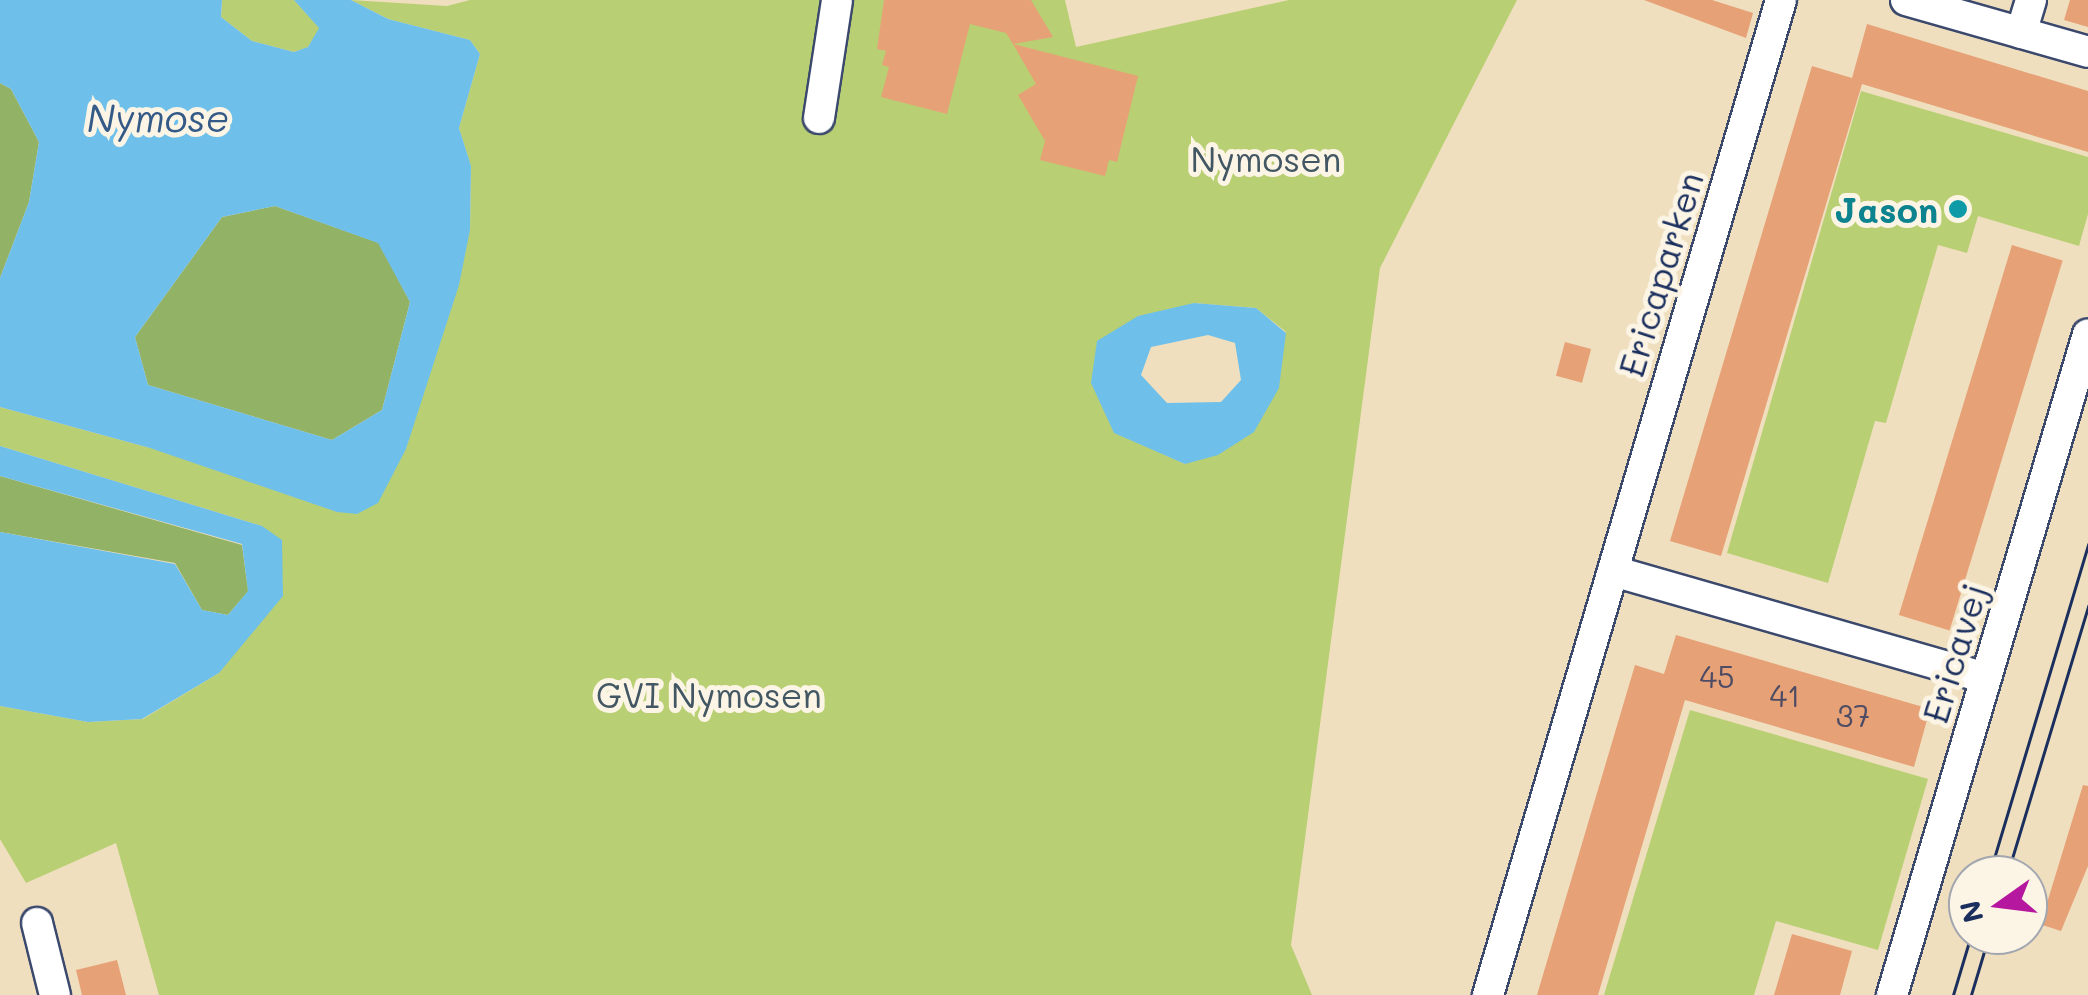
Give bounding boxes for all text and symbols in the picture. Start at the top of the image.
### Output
water label: Nymose [87,95,229,141]
park label: Nymosen [1191,137,1341,179]
street label: Ericaparken [1609,167,1711,381]
place label: Jason [1834,188,1938,230]
marker: Jason [1947,198,1969,220]
street label: Ericavej [1913,579,1995,727]
house number: 45 [1699,658,1735,694]
park label: GVI Nymosen [596,673,822,715]
house number: 41 [1769,677,1801,713]
house number: 37 [1836,697,1870,733]
north arrow [1948,855,2048,955]
text: N [1951,897,1991,926]

